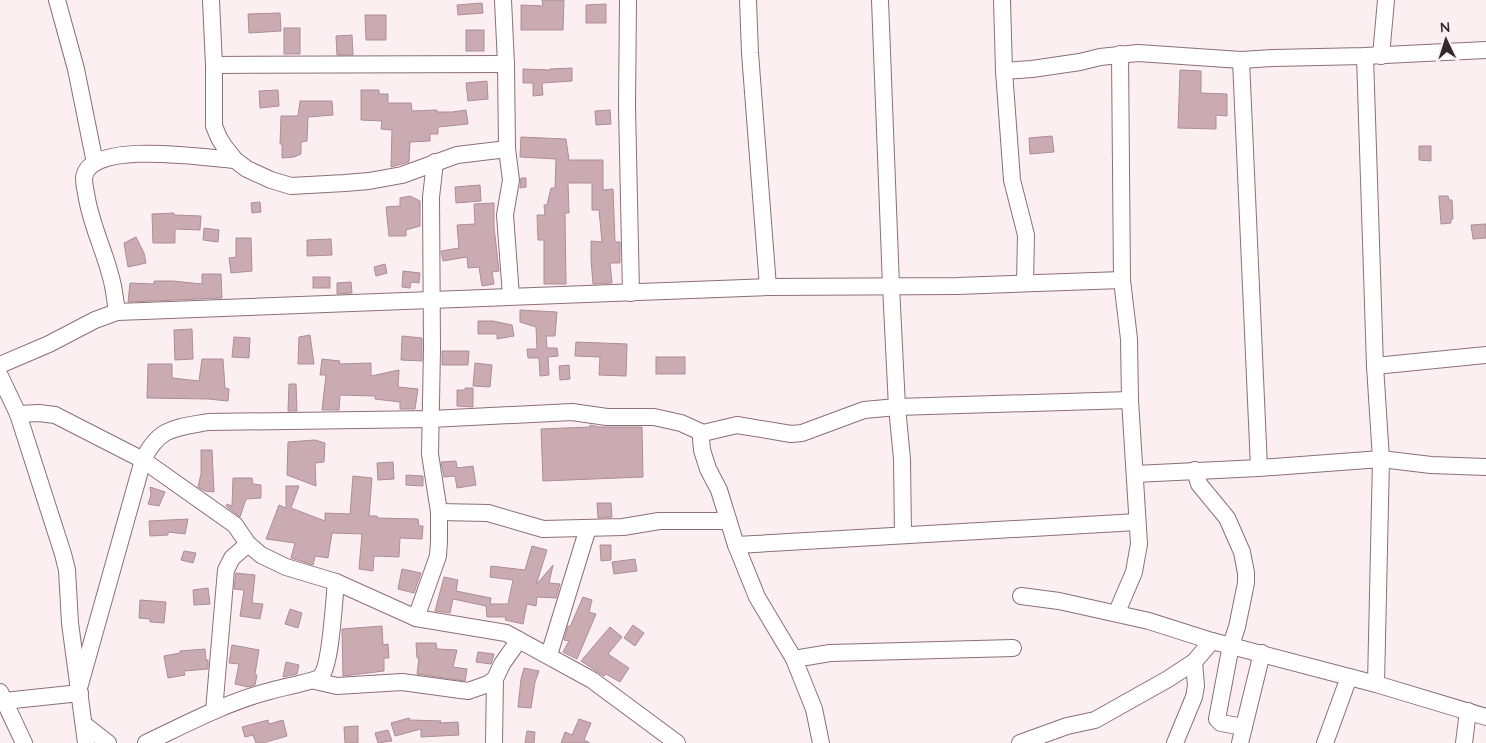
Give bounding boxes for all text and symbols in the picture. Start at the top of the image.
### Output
north arrow [1421,15,1471,65]
text: N [1439,18,1451,36]

